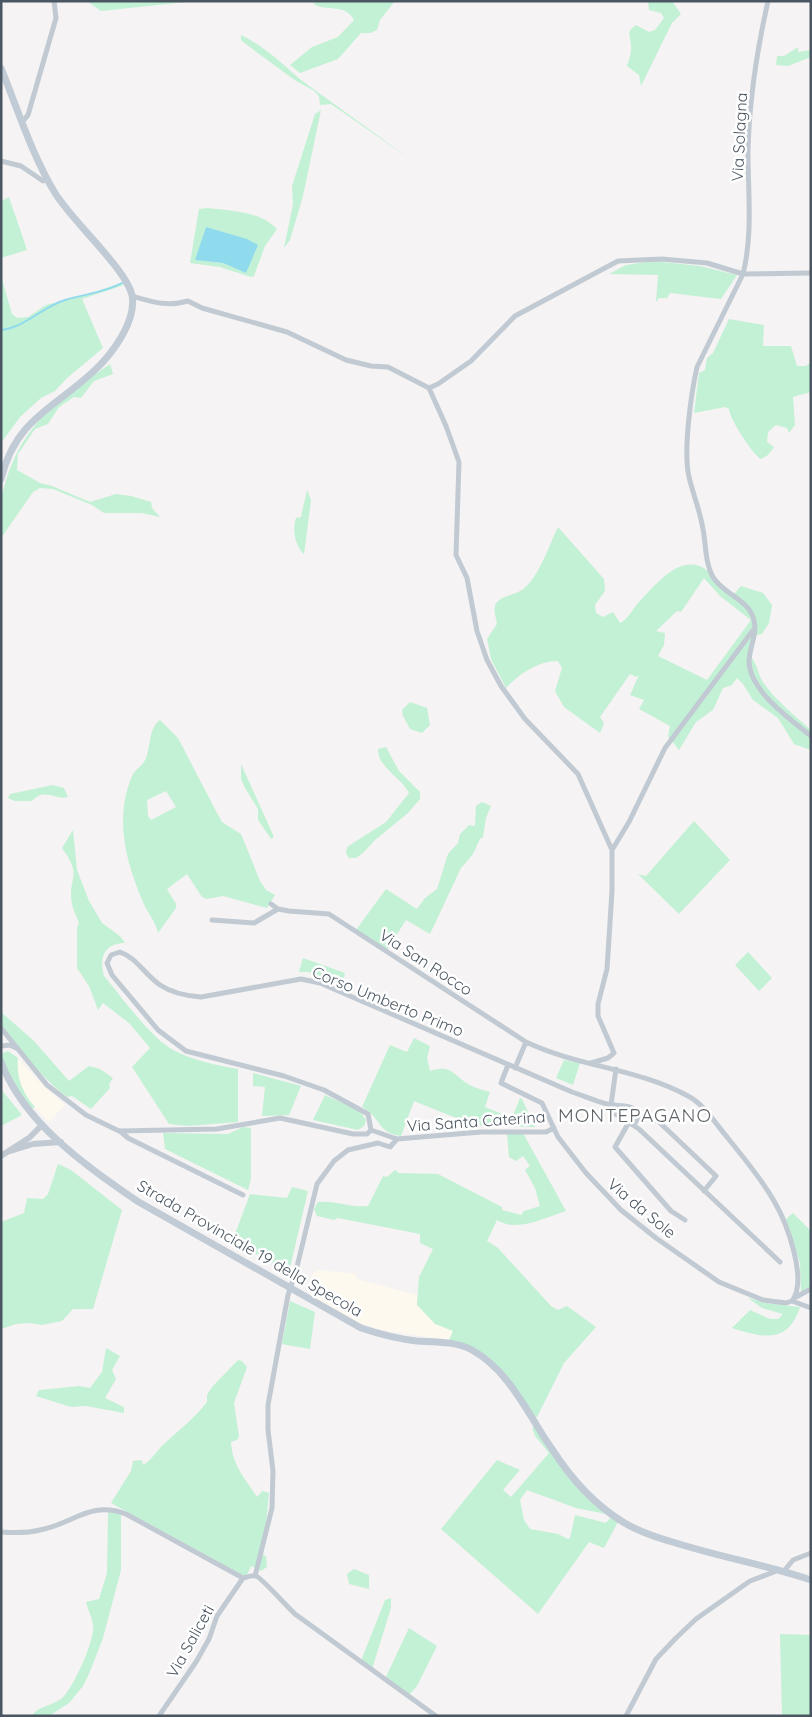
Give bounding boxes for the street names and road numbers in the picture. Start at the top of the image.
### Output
street label: Via Solagna [727,92,751,182]
street label: Via San Rocco [376,924,476,1000]
street label: Corso Umberto Primo [309,961,467,1041]
street label: Via Santa Caterina [406,1106,546,1136]
street label: Via da Sole [604,1174,680,1242]
street label: Strada Provinciale 19 della Specola [134,1175,366,1321]
street label: Via Saliceti [162,1601,218,1681]

